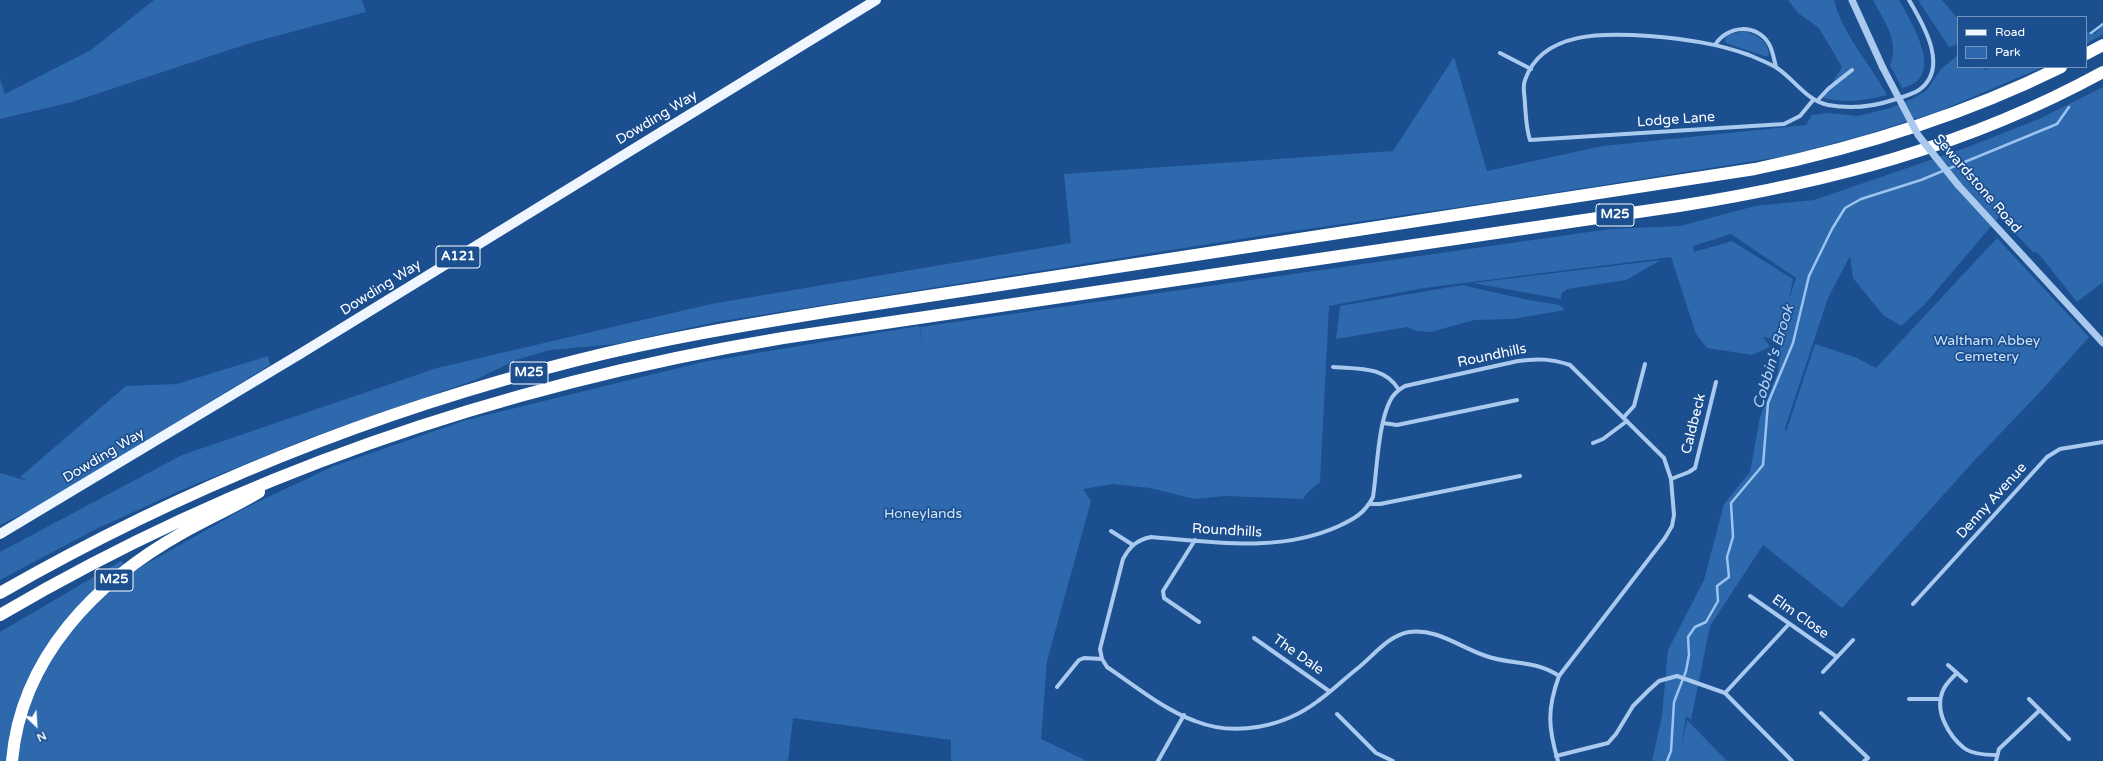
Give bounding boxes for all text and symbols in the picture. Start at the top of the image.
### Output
legend [1957,16,2087,68]
text: Road [1995,25,2025,39]
text: Park [1995,45,2021,59]
street label: Dowding Way [613,87,701,149]
street label: Lodge Lane [1636,109,1716,131]
street label: Sewardstone Road [1930,131,2024,237]
road number: M25 [1596,204,1634,226]
road number: A121 [436,246,480,268]
street label: Dowding Way [338,257,424,319]
water label: Cobbin's Brook [1750,303,1798,411]
park label: Waltham Abbey Cemetery [1934,333,2040,366]
street label: Roundhills [1456,340,1528,372]
road number: M25 [510,362,548,384]
street label: Caldbeck [1678,392,1710,456]
street label: Dowding Way [60,425,148,487]
street label: Denny Avenue [1954,460,2030,542]
park label: Honeylands [884,506,962,522]
street label: Roundhills [1192,521,1262,541]
road number: M25 [95,569,133,591]
street label: Elm Close [1768,591,1832,643]
street label: The Dale [1269,631,1327,679]
north arrow [16,705,56,745]
text: N [35,729,48,744]

